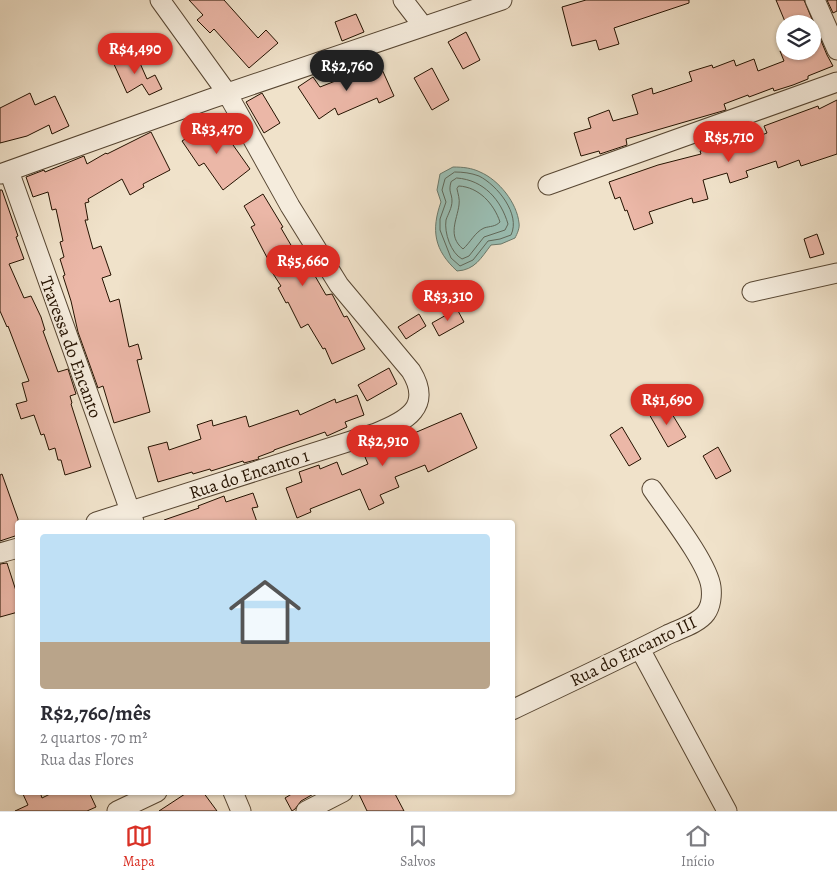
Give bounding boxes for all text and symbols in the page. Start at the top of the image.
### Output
map controls [776,15,821,60]
button: layers [776,15,821,60]
pin: R$4,490 [89,32,181,75]
text: R$4,490 [109,38,161,60]
pin: R$2,760 [301,49,393,92]
text: R$2,760 [321,55,373,77]
pin: R$3,470 [171,112,263,155]
text: R$3,470 [191,118,243,140]
pin: R$5,710 [683,120,775,163]
text: R$5,710 [704,126,754,148]
pin: R$5,660 [257,244,349,287]
text: R$5,660 [277,250,329,272]
street label: Travessa do Encanto [34,273,108,421]
pin: R$3,310 [402,280,494,322]
text: R$3,310 [423,285,473,307]
pin: R$1,690 [621,384,713,426]
text: R$1,690 [642,389,692,411]
pin: R$2,910 [337,424,429,467]
text: R$2,910 [358,430,408,452]
street label: Rua do Encanto 1 [186,443,312,505]
icon: home [220,567,310,657]
street label: Rua do Encanto III [566,610,700,692]
text: R$2,760/mês [40,699,151,727]
text: 2 quartos · 70 m² [40,727,147,749]
text: Rua das Flores [40,749,134,771]
tab: Mapa [123,822,155,871]
tab: Salvos [400,822,436,871]
tab: Início [681,822,714,871]

